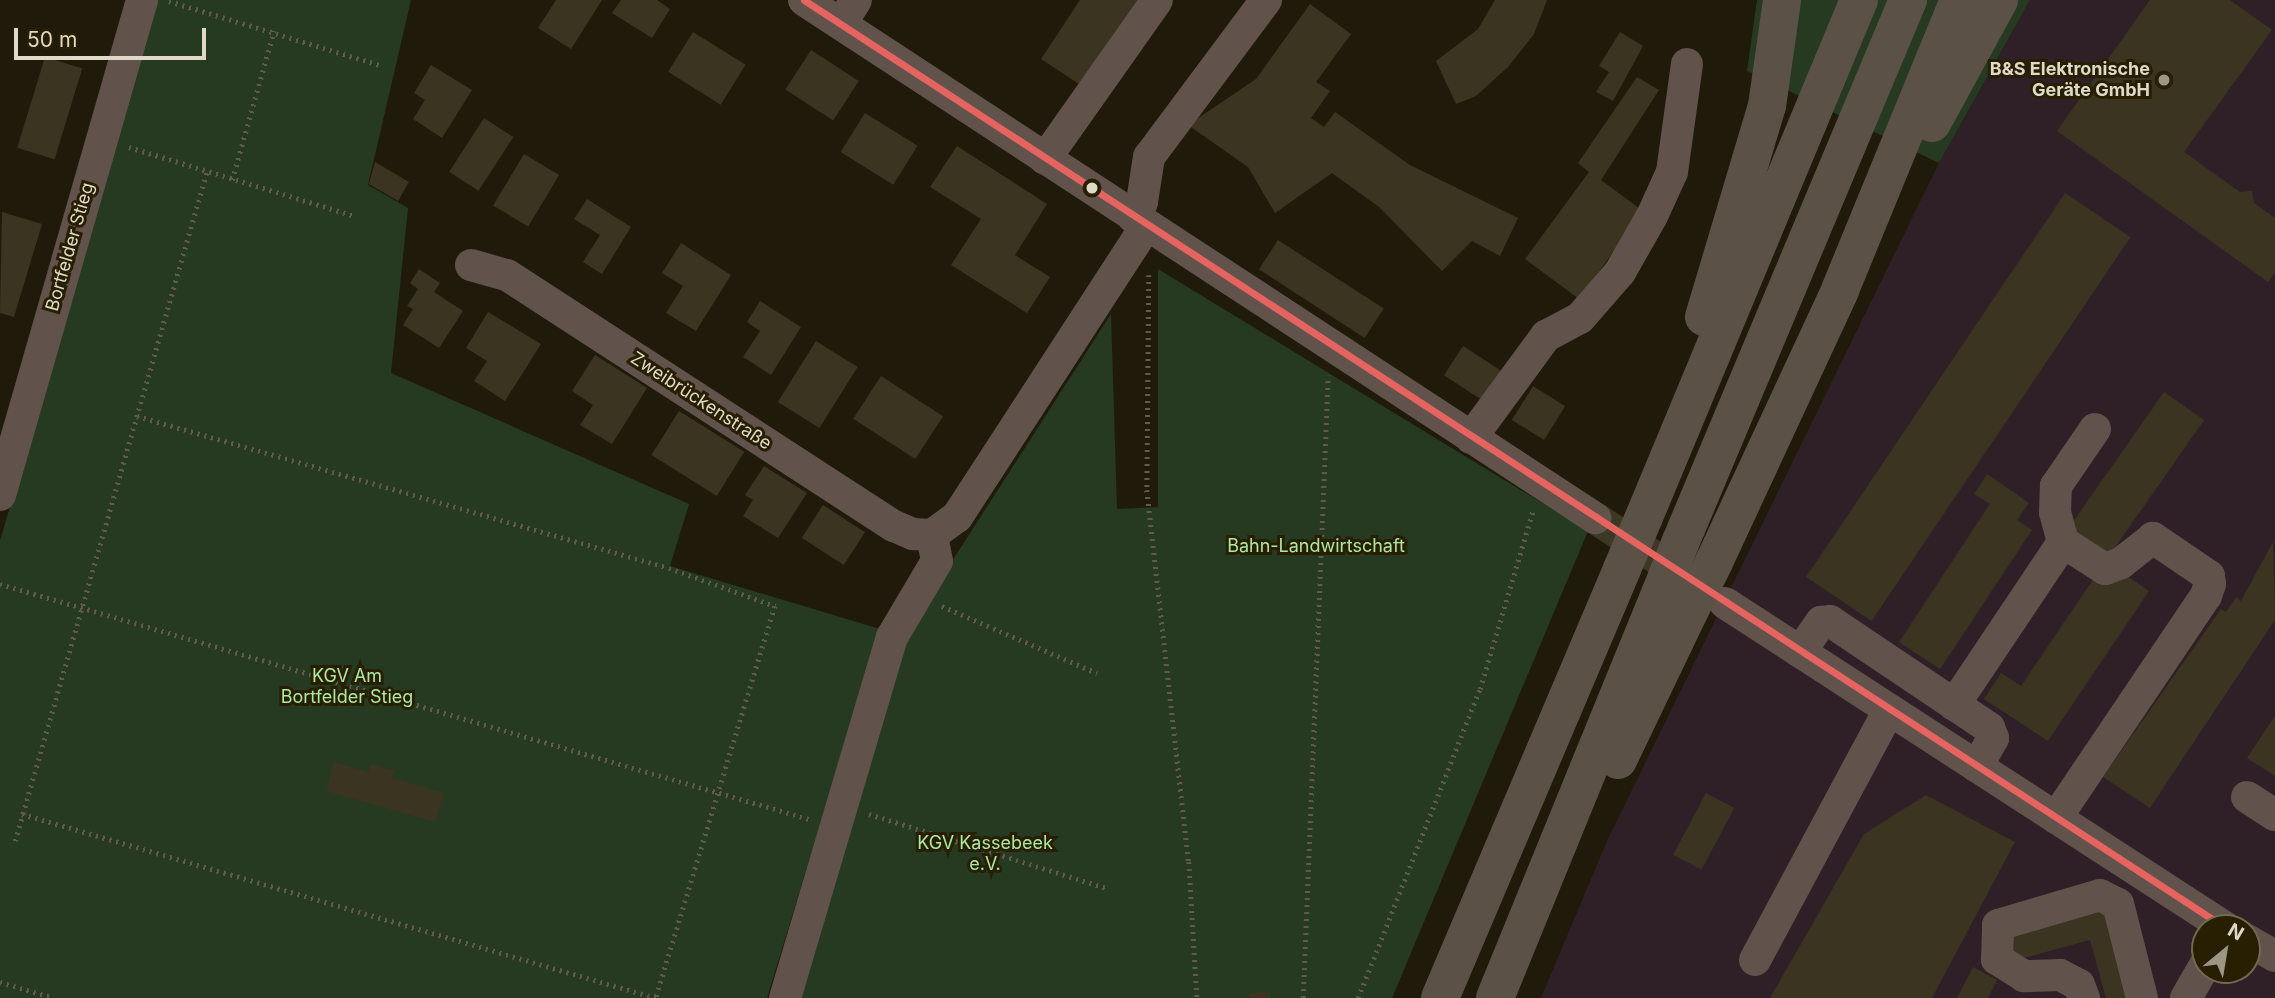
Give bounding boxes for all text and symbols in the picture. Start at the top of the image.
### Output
scale bar [18,14,210,58]
text: 50 m [27,27,77,52]
place label: B&S Elektronische Geräte GmbH [1990,59,2150,102]
marker: B&S Elektronische Geräte GmbH [2156,72,2172,88]
street label: Bortfelder Stieg [41,180,99,314]
unlabelled marker [1085,181,1099,195]
street label: Zweibrückenstraße [626,347,776,455]
park label: Bahn-Landwirtschaft [1227,535,1405,557]
park label: KGV Am Bortfelder Stieg [281,666,413,708]
park label: KGV Kassebeek e.V. [917,833,1053,876]
north arrow [2191,914,2261,984]
text: N [2224,919,2248,946]

